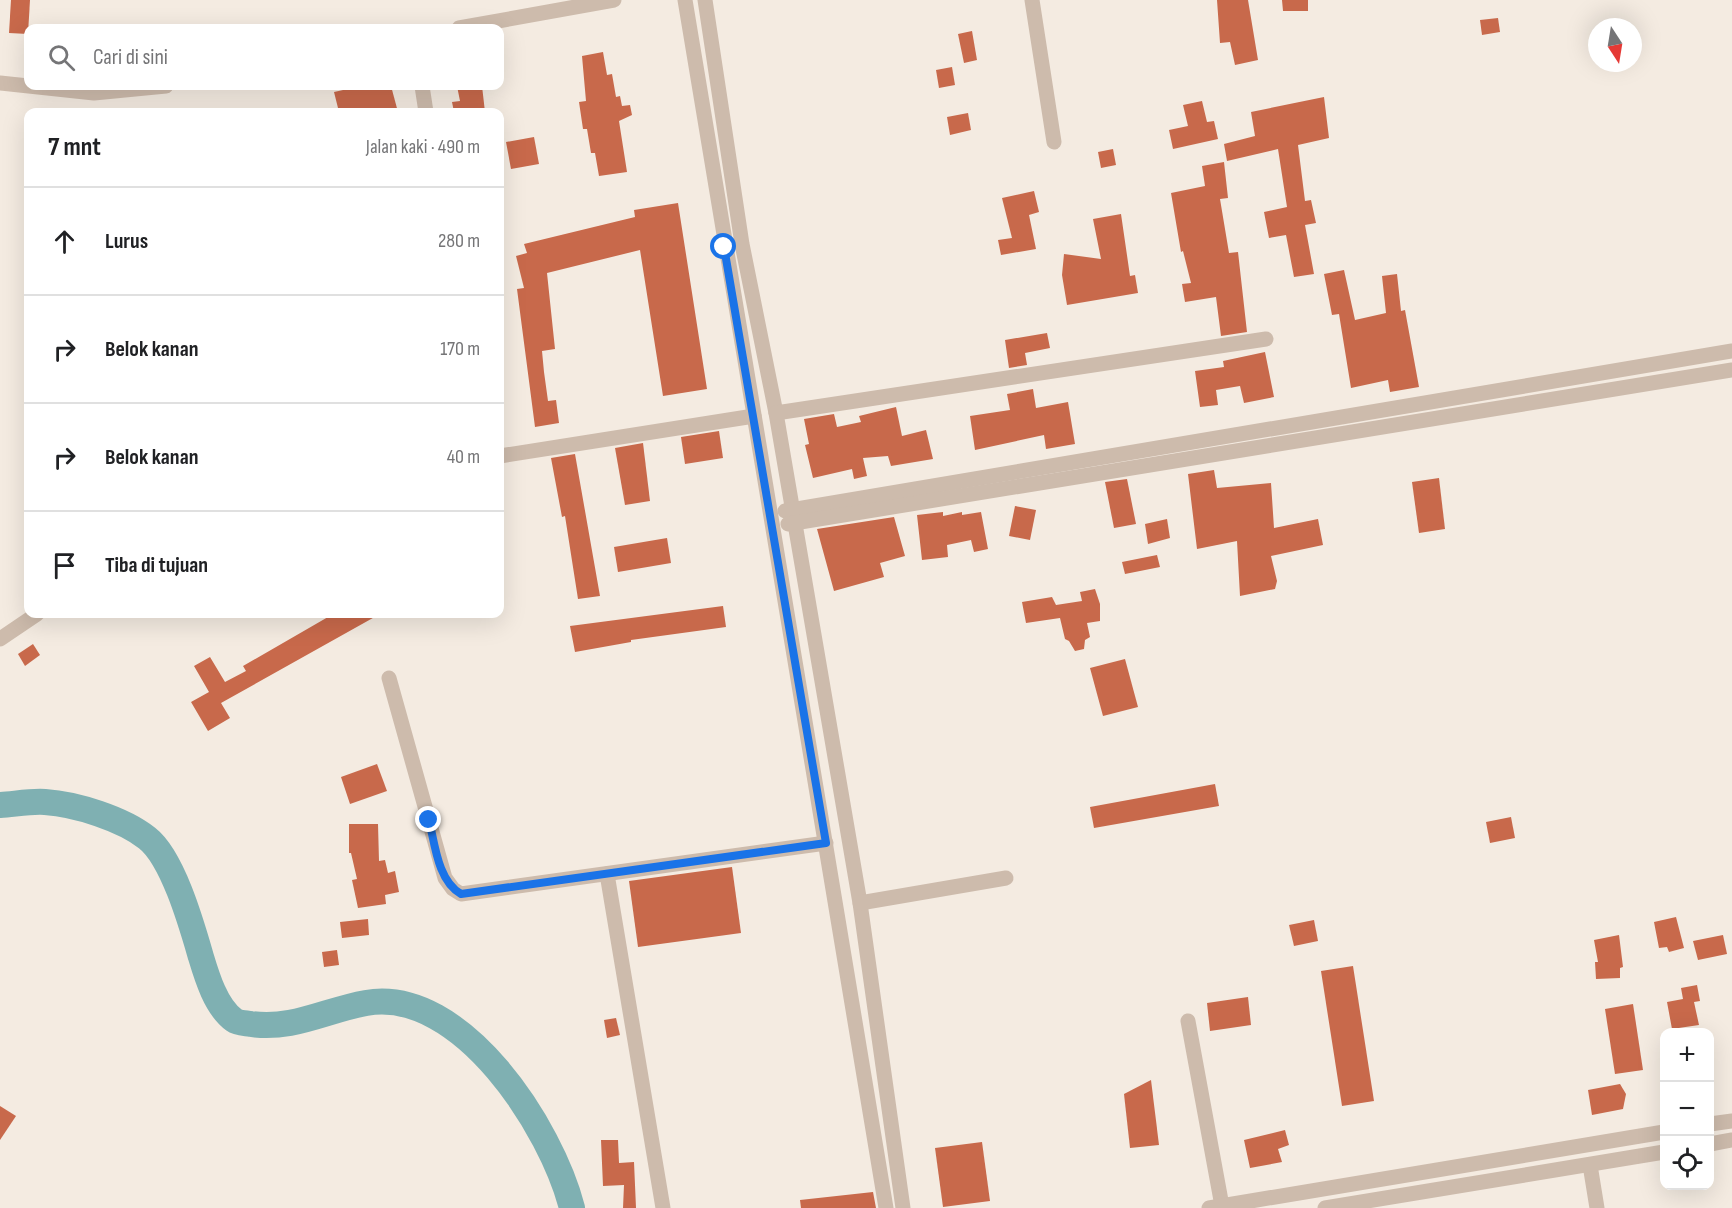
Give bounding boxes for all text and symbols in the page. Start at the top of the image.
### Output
north arrow [1588,18,1642,72]
search box [24,24,504,90]
icon: search [45,41,78,74]
text: Cari di sini [93,44,168,71]
text: 7 mnt [48,132,101,163]
text: Jalan kaki · 490 m [366,135,480,159]
icon: ahead [48,225,81,258]
text: Lurus [105,228,148,255]
text: 280 m [438,229,480,253]
route start [710,233,736,259]
icon: right [48,333,81,366]
text: Belok kanan [105,336,198,363]
text: 170 m [440,337,480,361]
icon: right [48,441,81,474]
text: Belok kanan [105,444,198,471]
text: 40 m [447,445,480,469]
icon: arrive [48,549,81,582]
text: Tiba di tujuan [105,552,208,579]
route end [415,806,441,832]
map controls [1660,1028,1714,1190]
button: + [1660,1028,1714,1082]
button: − [1660,1082,1714,1136]
button: locate [1660,1136,1714,1190]

